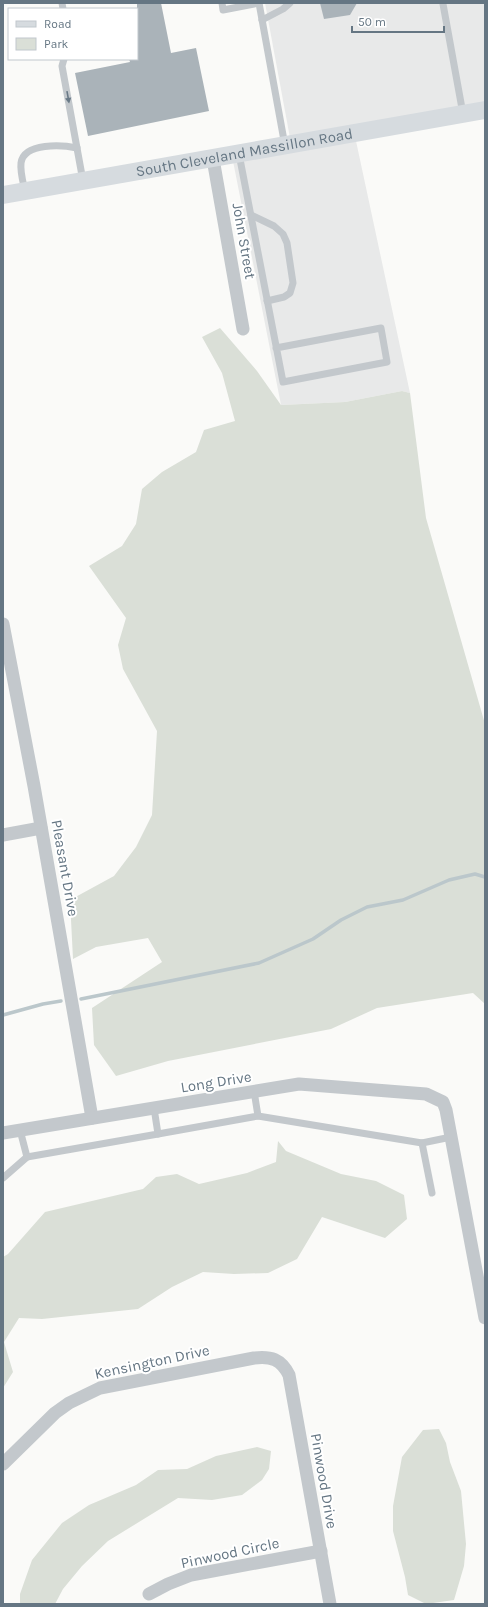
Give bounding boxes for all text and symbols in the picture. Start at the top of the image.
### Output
legend [8,8,138,60]
scale bar [352,8,444,34]
text: 50 m [358,15,386,29]
text: Road [44,17,72,31]
text: Park [44,37,69,51]
one-way arrow [65,91,71,103]
street label: South Cleveland Massillon Road [134,124,354,180]
street label: John Street [228,201,260,281]
street label: Pleasant Drive [48,818,82,918]
street label: Long Drive [179,1068,253,1096]
street label: Kensington Drive [93,1341,211,1383]
street label: Pinwood Drive [307,1432,341,1530]
street label: Pinwood Circle [179,1534,281,1572]

